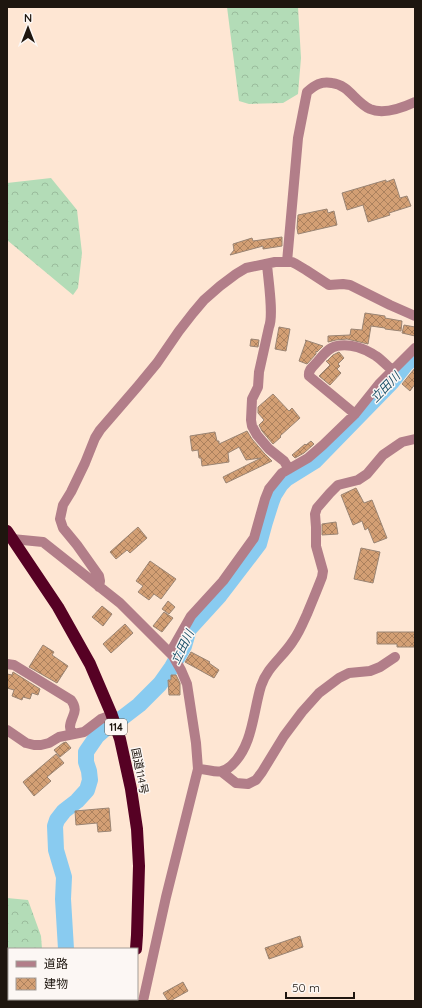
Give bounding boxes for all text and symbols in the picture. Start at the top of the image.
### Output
north arrow [8,8,48,48]
text: N [24,11,32,25]
water label: 立田川 [367,367,404,405]
water label: 立田川 [167,626,198,666]
road number: 114 [105,719,127,735]
street label: 国道114号 [129,747,151,795]
legend [8,948,138,1000]
text: 道路 [44,956,68,971]
scale bar [286,974,354,1000]
text: 建物 [44,976,68,991]
text: 50 m [292,980,320,995]

